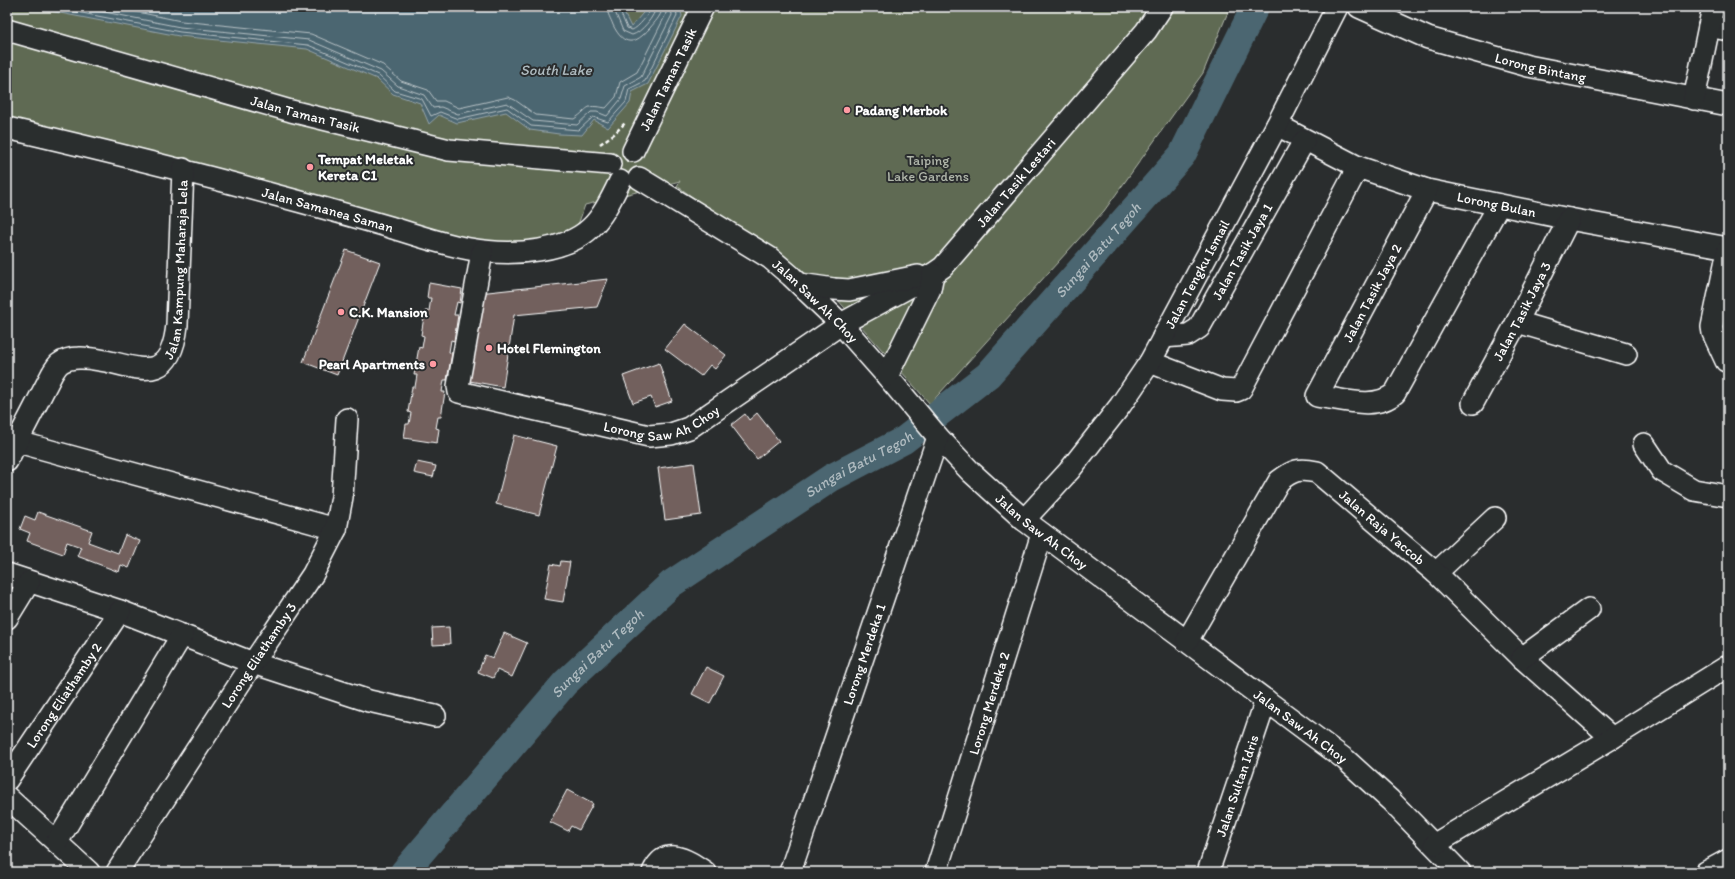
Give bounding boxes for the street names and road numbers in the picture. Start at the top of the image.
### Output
street label: Jalan Taman Tasik [636,24,701,134]
street label: Lorong Bintang [1493,49,1588,86]
street label: Jalan Taman Tasik [249,92,362,137]
street label: Jalan Tasik Lestari [973,135,1059,231]
street label: Jalan Kampung Maharaja Lela [160,179,192,363]
street label: Jalan Samanea Saman [260,184,395,237]
street label: Lorong Bulan [1455,188,1538,221]
street label: Jalan Tasik Jaya 1 [1209,200,1277,303]
street label: Jalan Tengku Ismail [1161,217,1234,332]
street label: Jalan Tasik Jaya 2 [1339,241,1406,345]
street label: Jalan Saw Ah Choy [769,256,862,347]
street label: Jalan Tasik Jaya 3 [1490,259,1555,364]
street label: Lorong Saw Ah Choy [602,402,723,445]
street label: Jalan Raja Yaccob [1335,486,1428,569]
street label: Jalan Saw Ah Choy [992,490,1091,574]
street label: Lorong Eliathamby 3 [218,599,301,712]
street label: Lorong Merdeka 1 [839,601,890,707]
street label: Lorong Eliathamby 2 [23,639,106,751]
street label: Lorong Merdeka 2 [965,649,1014,757]
street label: Jalan Saw Ah Choy [1250,686,1351,767]
street label: Jalan Sultan Idris [1212,733,1263,839]

